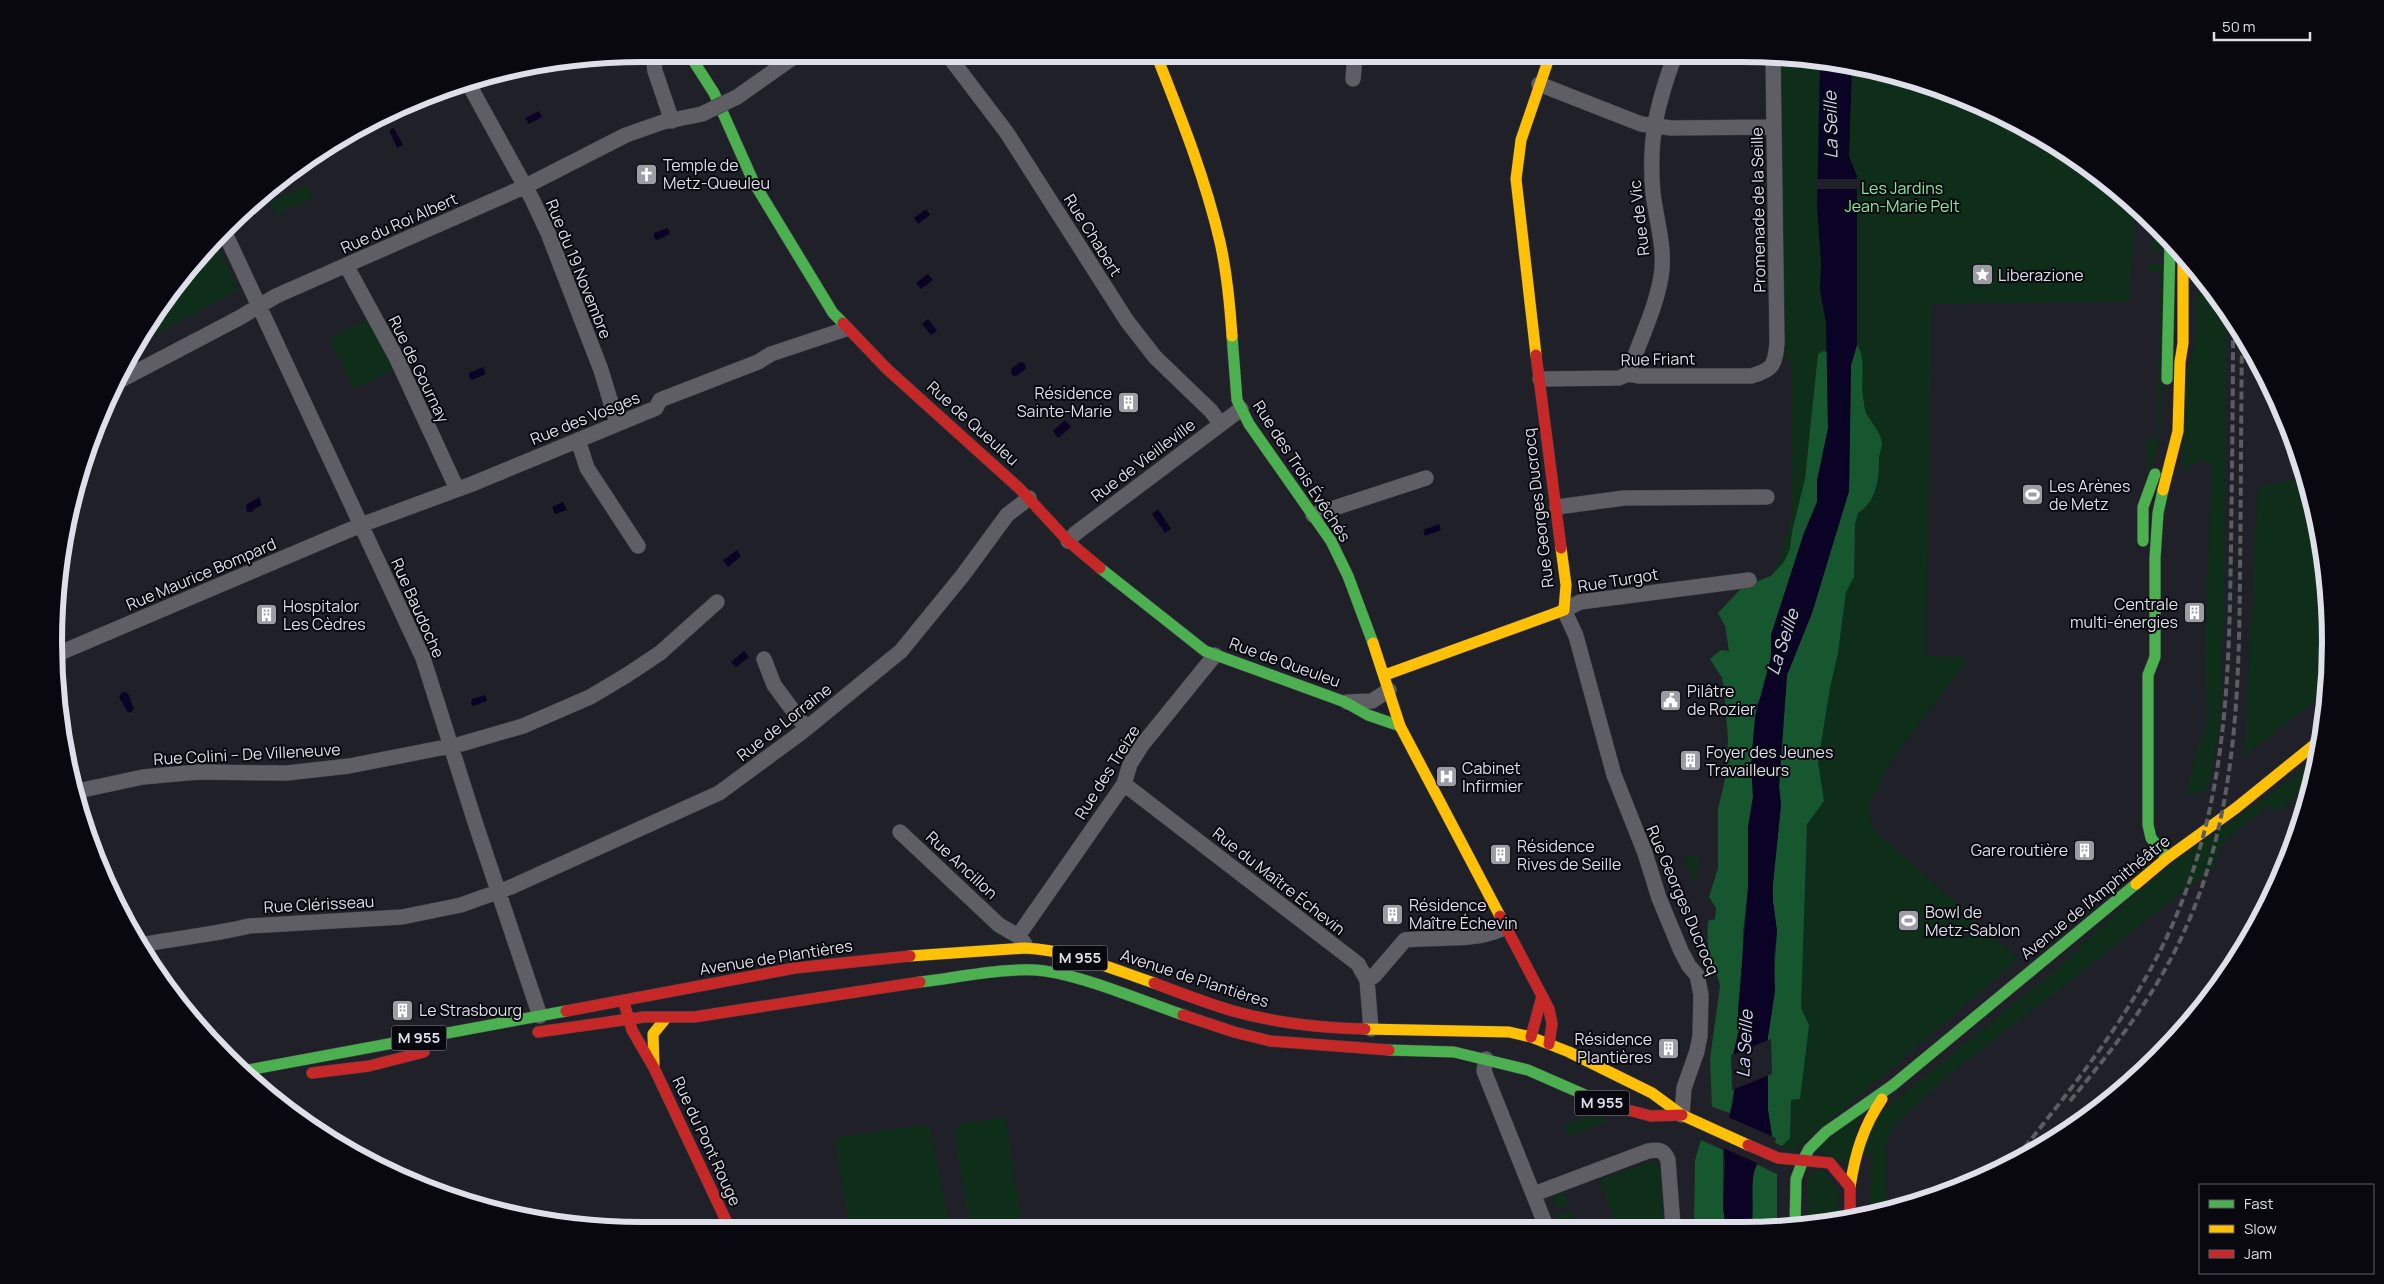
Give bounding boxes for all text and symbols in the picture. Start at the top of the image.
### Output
scale bar [2214,10,2310,42]
text: 50 m [2222,16,2256,37]
water label: La Seille [1817,90,1843,159]
street label: Promenade de la Seille [1746,127,1770,293]
place label: Temple de Metz-Queuleu [663,154,770,194]
church icon: Temple de Metz-Queuleu [635,162,659,186]
park label: Les Jardins Jean-Marie Pelt [1844,177,1960,217]
street label: Rue de Vic [1623,179,1655,257]
street label: Rue du Roi Albert [337,187,461,259]
street label: Rue Chabert [1059,190,1127,280]
street label: Rue du 19 Novembre [541,196,617,342]
place icon: Liberazione [1970,263,1994,287]
place label: Liberazione [1998,264,2084,286]
street label: Rue de Gournay [384,312,455,427]
street label: Rue Friant [1621,347,1695,371]
street label: Rue de Queuleu [922,376,1024,470]
place label: Résidence Sainte-Marie [1017,382,1112,422]
street label: Rue des Vosges [527,386,643,450]
building icon: Résidence Sainte-Marie [1116,390,1140,414]
street label: Rue des Trois Évêchés [1248,396,1356,546]
street label: Rue de Vieilleville [1086,413,1200,507]
street label: Rue Georges Ducrocq [1517,427,1559,589]
place label: Les Arènes de Metz [2049,475,2130,515]
sports icon: Les Arènes de Metz [2021,483,2045,507]
street label: Rue Maurice Bompard [123,532,279,616]
street label: Rue Baudoche [386,555,450,661]
street label: Rue Turgot [1576,563,1660,597]
place label: Centrale multi-énergies [2070,593,2178,633]
place label: Hospitalor Les Cèdres [283,595,366,635]
building icon: Centrale multi-énergies [2182,601,2206,625]
building icon: Hospitalor Les Cèdres [255,603,279,627]
water label: La Seille [1760,604,1804,678]
street label: Rue de Queuleu [1226,632,1344,692]
street label: Rue de Lorraine [732,678,836,766]
place label: Pilâtre de Rozier [1687,680,1756,720]
public building icon: Pilâtre de Rozier [1659,688,1683,712]
street label: Rue des Treize [1069,721,1145,823]
street label: Rue Colini – De Villeneuve [153,738,341,770]
place label: Foyer des Jeunes Travailleurs [1706,741,1833,781]
building icon: Foyer des Jeunes Travailleurs [1678,749,1702,773]
place label: Cabinet Infirmier [1462,757,1523,797]
hospital icon: Cabinet Infirmier [1434,765,1458,789]
street label: Rue du Maître Échevin [1208,822,1350,940]
street label: Rue Georges Ducrocq [1641,822,1725,978]
street label: Rue Ancillon [921,826,1003,904]
street label: Avenue de l'Amphithéâtre [2016,830,2174,964]
place label: Résidence Rives de Seille [1517,835,1621,875]
building icon: Gare routière [2072,838,2096,862]
place label: Gare routière [1971,839,2068,861]
building icon: Résidence Rives de Seille [1489,843,1513,867]
street label: Rue Clérisseau [263,890,375,918]
place label: Résidence Maître Échevin [1409,894,1518,934]
place label: Bowl de Metz-Sablon [1925,901,2020,941]
building icon: Résidence Maître Échevin [1381,902,1405,926]
sports icon: Bowl de Metz-Sablon [1897,909,1921,933]
street label: Avenue de Plantières [698,934,854,980]
street label: Avenue de Plantières [1118,944,1272,1012]
road number: M 955 [1052,946,1108,970]
building icon: Le Strasbourg [391,998,415,1022]
place label: Le Strasbourg [419,999,522,1021]
water label: La Seille [1730,1008,1758,1078]
road number: M 955 [392,1026,446,1050]
place label: Résidence Plantières [1574,1028,1652,1068]
building icon: Résidence Plantières [1656,1036,1680,1060]
street label: Rue du Pont Rouge [667,1073,747,1209]
road number: M 955 [1574,1090,1630,1116]
legend [2199,1184,2374,1274]
text: Fast [2244,1193,2273,1214]
text: Slow [2244,1218,2277,1239]
text: Jam [2244,1243,2272,1264]

